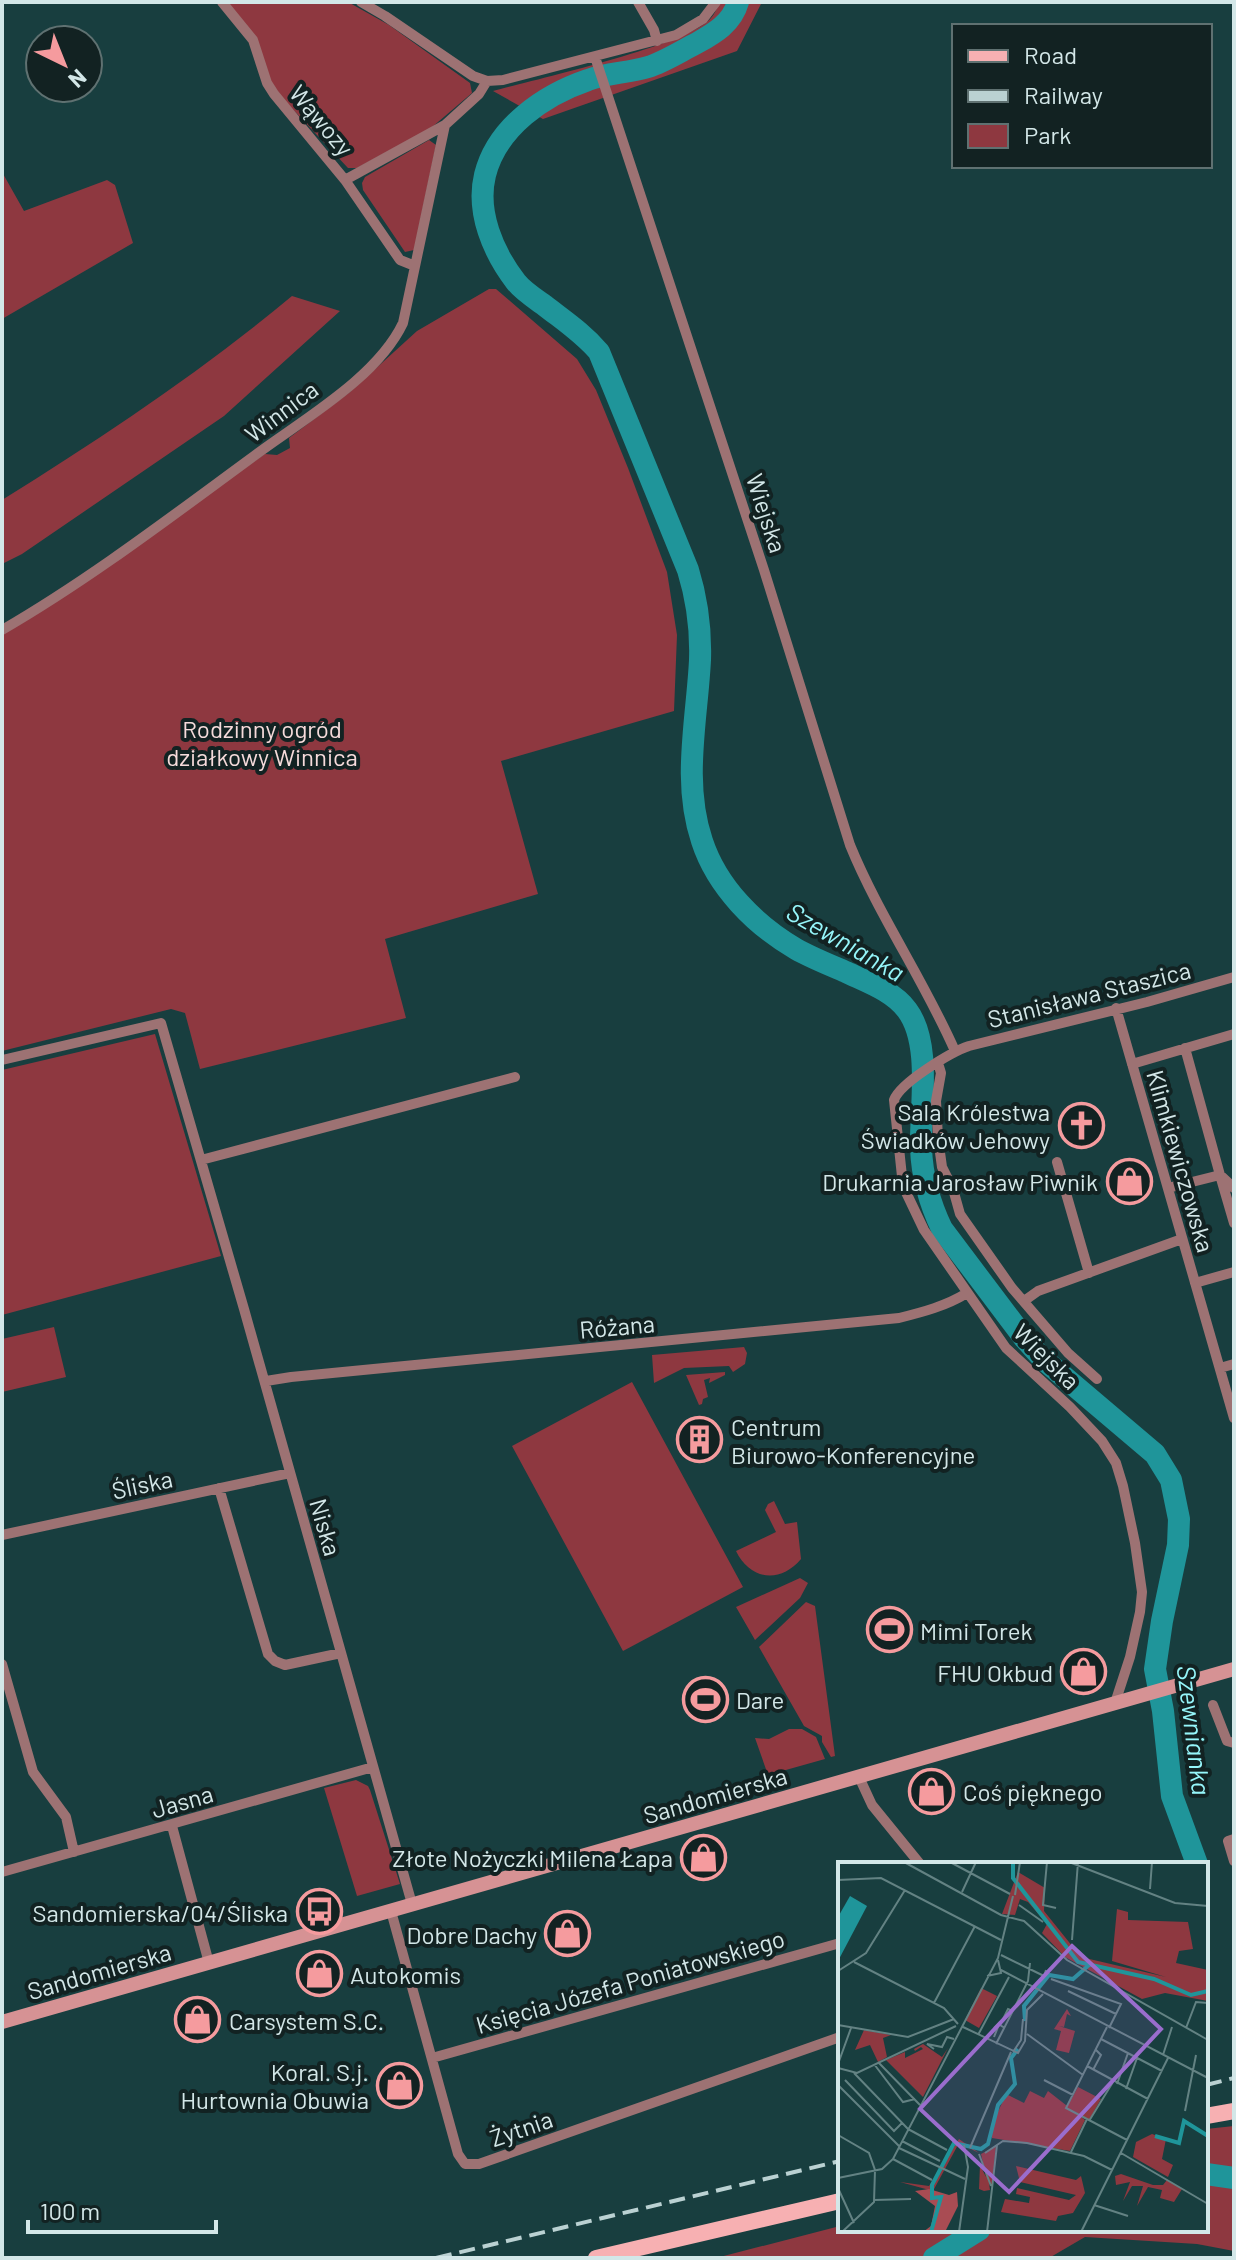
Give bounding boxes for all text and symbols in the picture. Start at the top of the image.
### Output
north arrow [24,24,104,104]
legend [952,24,1212,168]
text: Road [1024,40,1077,69]
text: N [64,65,93,94]
street label: Wąwozy [284,79,360,161]
text: Railway [1024,80,1103,109]
text: Park [1024,120,1071,149]
street label: Winnica [239,374,323,448]
street label: Wiejska [741,470,793,556]
park label: Rodzinny ogród działkowy Winnica [166,714,358,771]
water label: Szewnianka [782,895,910,987]
street label: Stanisława Staszica [985,955,1193,1033]
street label: Klimkiewiczowska [1141,1067,1221,1255]
place label: Sala Królestwa Świadków Jehowy [861,1097,1050,1154]
church icon: Sala Królestwa Świadków Jehowy [1057,1101,1105,1149]
shop icon: Drukarnia Jarosław Piwnik [1105,1157,1153,1205]
place label: Drukarnia Jarosław Piwnik [822,1167,1098,1196]
street label: Różana [578,1308,656,1344]
street label: Wiejska [1008,1317,1086,1395]
place label: Centrum Biurowo-Konferencyjne [731,1412,975,1469]
building icon: Centrum Biurowo-Konferencyjne [676,1416,724,1464]
street label: Śliska [109,1463,175,1505]
street label: Niska [304,1495,348,1559]
sports icon: Mimi Torek [865,1606,913,1654]
place label: Mimi Torek [920,1616,1033,1645]
shop icon: FHU Okbud [1060,1648,1108,1696]
place label: FHU Okbud [937,1658,1053,1687]
water label: Szewnianka [1172,1663,1218,1797]
sports icon: Dare [681,1675,729,1723]
place label: Dare [736,1685,784,1714]
street label: Sandomierska [640,1761,790,1829]
shop icon: Coś pięknego [908,1767,956,1815]
place label: Coś pięknego [963,1777,1103,1806]
street label: Jasna [148,1778,216,1824]
shop icon: Złote Nożyczki Milena Łapa [680,1833,728,1881]
place label: Złote Nożyczki Milena Łapa [392,1843,673,1872]
inset map [838,1862,1208,2232]
bus stop icon: Sandomierska/04/Śliska [295,1888,343,1936]
place label: Sandomierska/04/Śliska [33,1898,288,1927]
shop icon: Dobre Dachy [544,1910,592,1958]
place label: Dobre Dachy [407,1920,537,1949]
street label: Księcia Józefa Poniatowskiego [472,1923,788,2039]
street label: Sandomierska [24,1937,174,2005]
shop icon: Autokomis [295,1950,343,1998]
place label: Autokomis [350,1960,461,1989]
shop icon: Carsystem S.C. [174,1996,222,2044]
place label: Carsystem S.C. [229,2006,384,2035]
place label: Koral. S.j. Hurtownia Obuwia [180,2057,369,2114]
shop icon: Koral. S.j. Hurtownia Obuwia [376,2061,424,2109]
street label: Żytnia [486,2104,556,2152]
scale bar [28,2184,216,2234]
text: 100 m [40,2196,100,2225]

